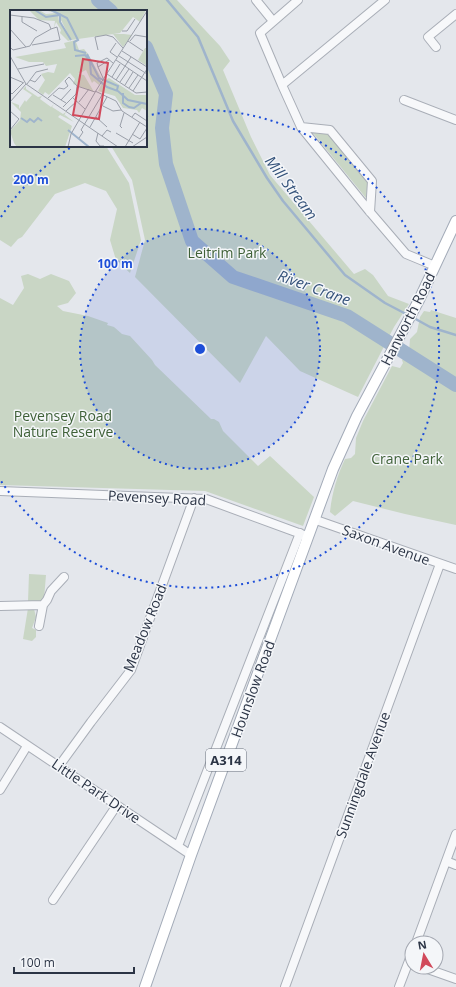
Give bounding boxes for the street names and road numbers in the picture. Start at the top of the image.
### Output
street label: Hanworth Road [376,269,439,369]
street label: Pevensey Road [107,485,207,510]
street label: Saxon Avenue [340,520,433,569]
street label: Meadow Road [118,581,171,675]
street label: Hounslow Road [226,637,279,740]
street label: Sunningdale Avenue [331,709,394,841]
road number: A314 [206,749,246,771]
street label: Little Park Drive [48,754,144,827]

